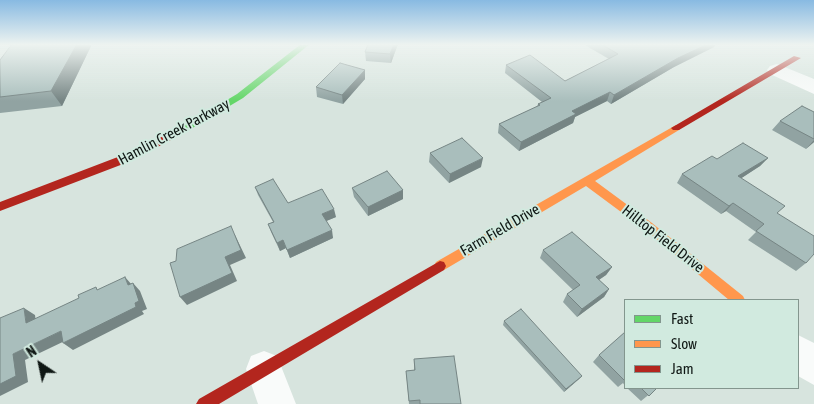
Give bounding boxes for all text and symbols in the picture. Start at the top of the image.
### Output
street label: Hamlin Creek Parkway [115,95,233,169]
street label: Farm Field Drive [457,200,543,260]
street label: Hilltop Field Drive [618,201,708,277]
legend [624,299,799,389]
text: Fast [671,310,693,327]
text: Slow [671,335,697,352]
north arrow [15,339,65,389]
text: N [24,343,40,361]
text: Jam [671,360,694,377]

